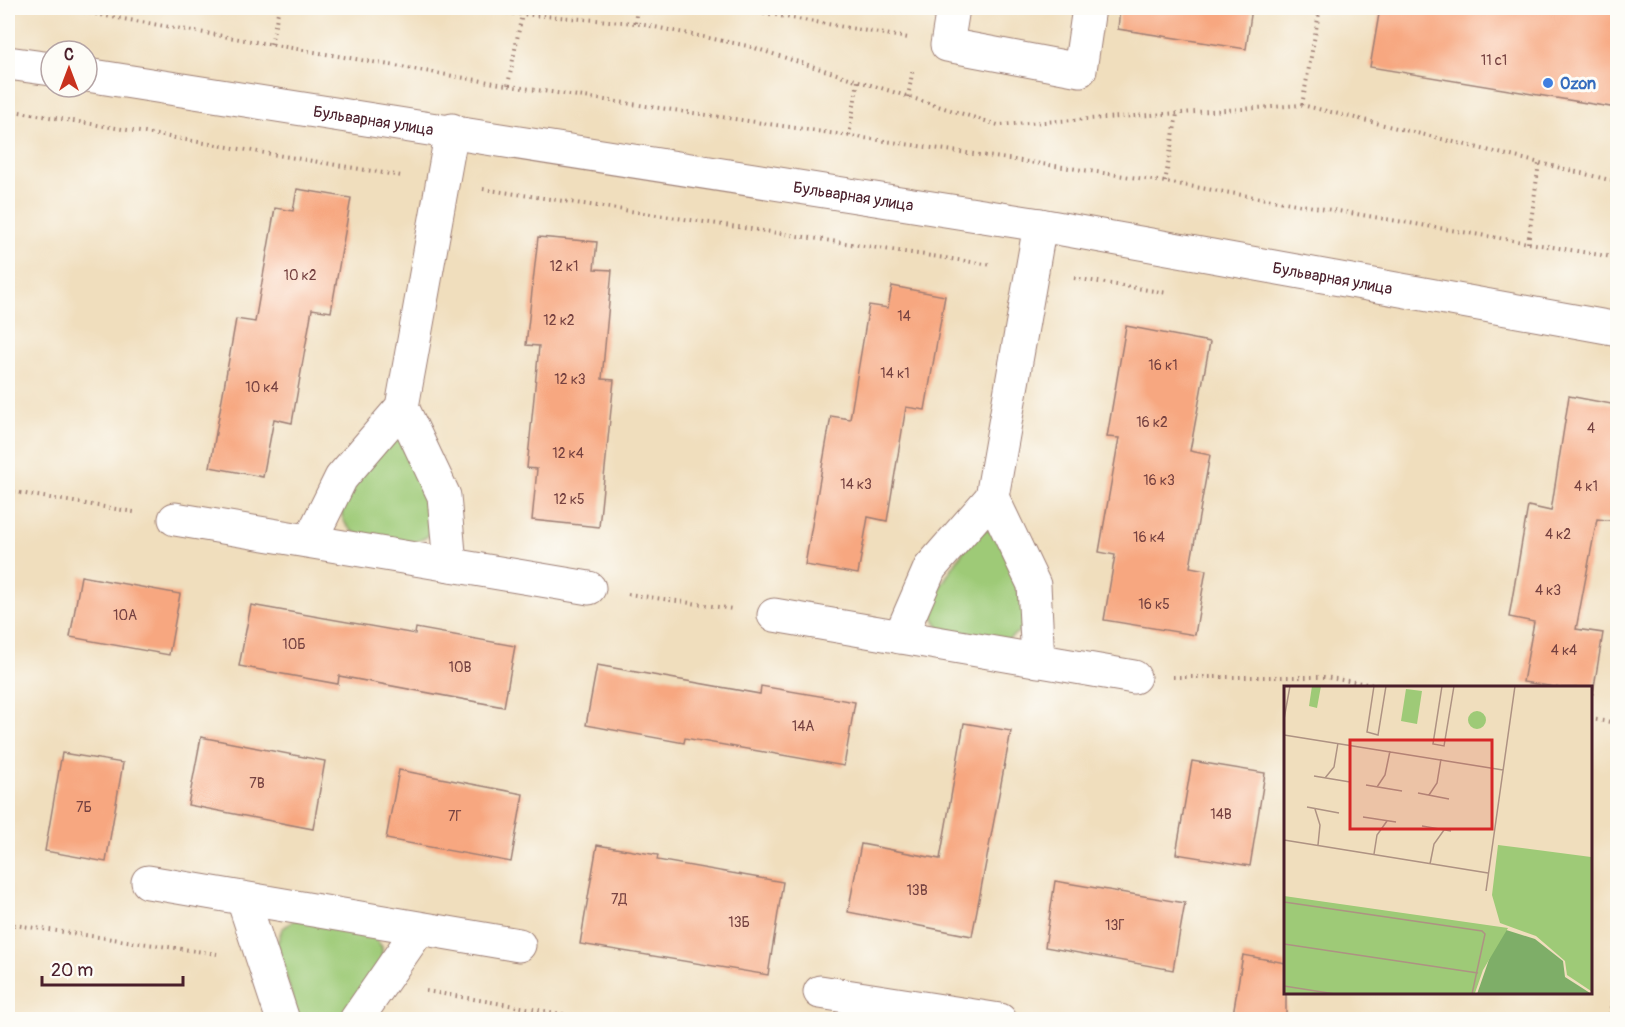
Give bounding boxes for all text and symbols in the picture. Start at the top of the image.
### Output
north arrow [39,39,99,99]
text: С [64,45,74,65]
house number: 11 с1 [1481,52,1507,69]
place label: Ozon [1560,74,1596,94]
marker: Ozon [1541,76,1555,90]
street label: Бульварная улица [312,102,435,140]
street label: Бульварная улица [792,177,915,216]
house number: 12 к1 [549,258,579,275]
street label: Бульварная улица [1271,258,1394,299]
house number: 10 к2 [283,267,317,284]
house number: 14 [897,308,911,325]
house number: 12 к2 [543,312,575,329]
house number: 16 к1 [1148,357,1178,374]
house number: 14 к1 [880,365,910,382]
house number: 12 к3 [554,371,586,388]
house number: 10 к4 [245,379,279,396]
house number: 16 к2 [1136,414,1168,431]
house number: 4 [1587,420,1595,437]
house number: 12 к4 [552,445,584,462]
house number: 16 к3 [1143,472,1175,489]
house number: 14 к3 [840,476,872,493]
house number: 4 к1 [1574,478,1598,495]
house number: 12 к5 [553,491,585,508]
house number: 4 к2 [1545,526,1571,543]
house number: 16 к4 [1133,529,1165,546]
house number: 4 к3 [1535,582,1561,599]
house number: 16 к5 [1138,596,1170,613]
house number: 10А [113,607,137,624]
house number: 10Б [282,636,306,653]
house number: 4 к4 [1551,642,1577,659]
house number: 10В [449,659,472,676]
inset map [1284,686,1592,994]
house number: 14А [792,718,814,735]
house number: 7В [249,775,265,792]
house number: 7Б [76,799,92,816]
house number: 14В [1210,806,1232,823]
house number: 7Г [448,808,462,825]
house number: 13В [906,882,928,899]
house number: 7Д [611,891,627,908]
house number: 13Б [728,914,750,931]
house number: 13Г [1105,917,1125,934]
scale bar [42,949,183,987]
text: 20 m [51,959,93,982]

